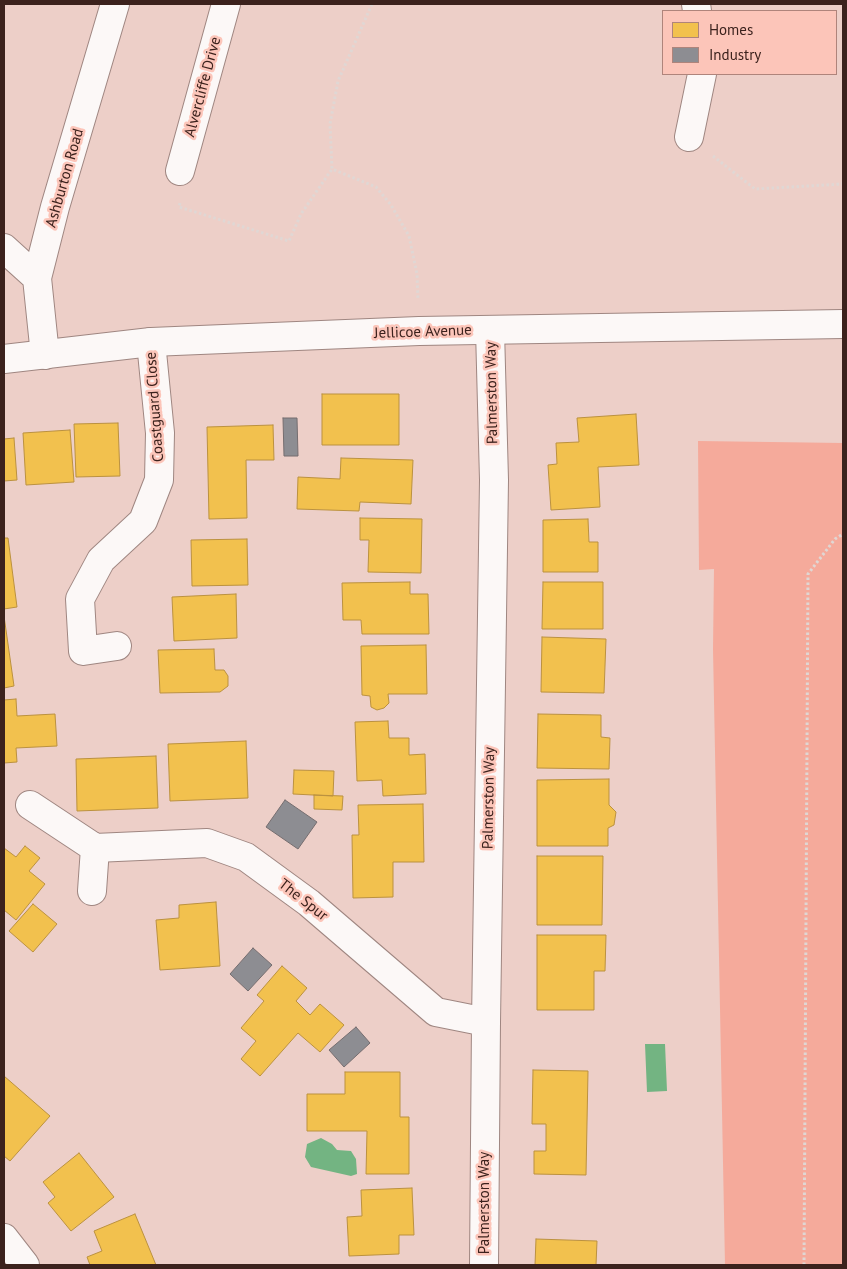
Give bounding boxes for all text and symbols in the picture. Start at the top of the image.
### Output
legend [662,10,837,75]
text: Homes [709,20,753,39]
street label: Alvercliffe Drive [181,35,225,139]
text: Industry [709,45,761,64]
street label: Ashburton Road [42,127,88,229]
street label: Jellicoe Avenue [374,321,472,343]
street label: Palmerston Way [482,342,502,444]
street label: Coastguard Close [142,351,168,463]
street label: Palmerston Way [479,747,499,849]
street label: The Spur [275,875,331,925]
street label: Palmerston Way [476,1152,494,1254]

